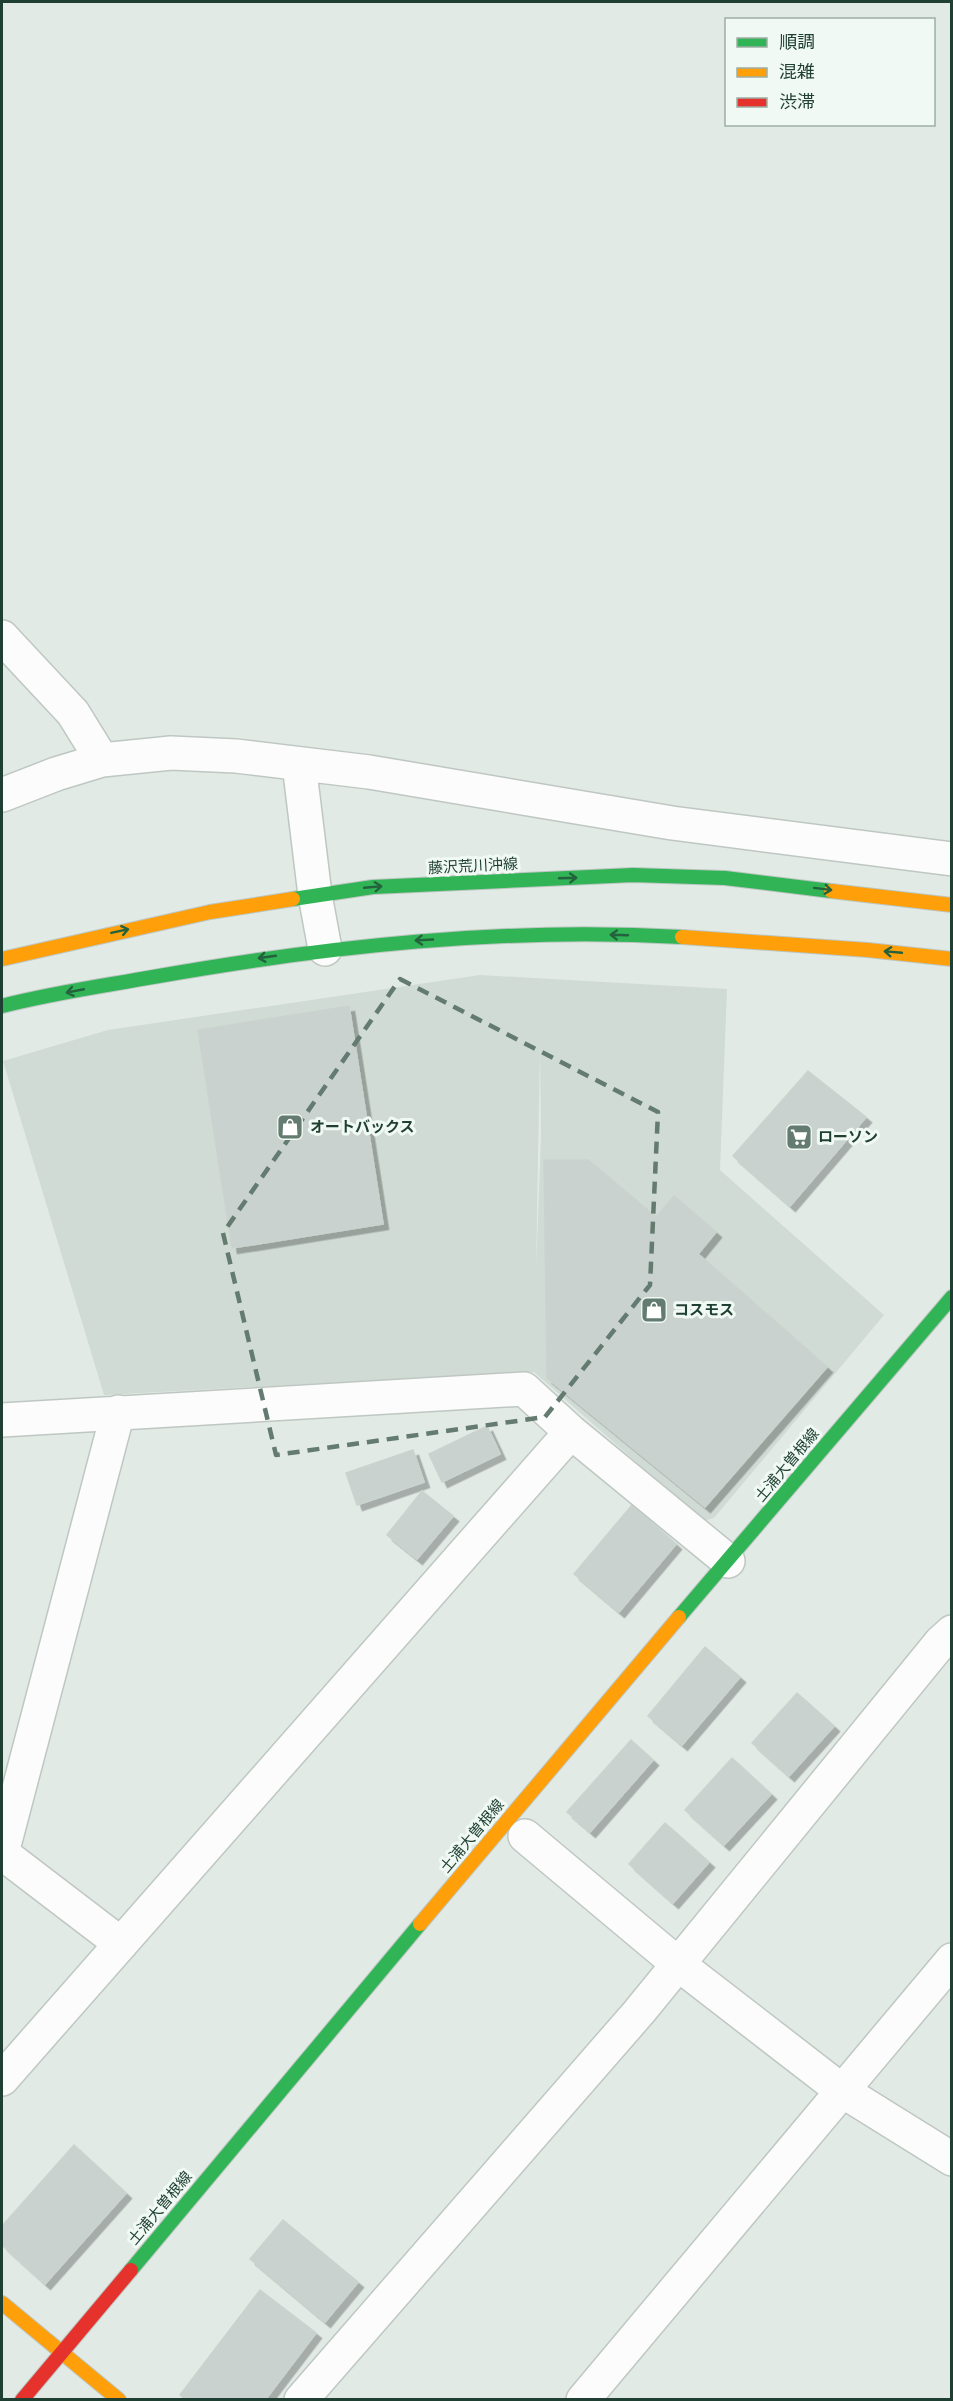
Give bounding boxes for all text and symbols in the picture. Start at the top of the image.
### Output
legend [725,18,935,126]
text: 順調 [779,31,815,53]
text: 混雑 [779,61,815,83]
text: 渋滞 [779,91,815,113]
street label: 藤沢荒川沖線 [428,855,518,877]
one-way arrow [557,872,577,883]
one-way arrow [363,882,383,893]
one-way arrow [813,883,833,894]
one-way arrow [109,925,129,936]
one-way arrow [610,929,630,940]
one-way arrow [415,935,435,946]
one-way arrow [884,946,904,957]
one-way arrow [257,952,277,963]
one-way arrow [66,986,85,997]
shop icon: オートバックス [275,1112,305,1142]
place label: オートバックス [310,1118,415,1136]
supermarket icon: ローソン [784,1122,814,1152]
place label: ローソン [818,1128,878,1146]
shop icon: コスモス [639,1295,669,1325]
place label: コスモス [674,1301,734,1319]
street label: 土浦大曽根線 [751,1425,823,1505]
street label: 土浦大曽根線 [436,1796,508,1876]
street label: 土浦大曽根線 [124,2168,196,2248]

